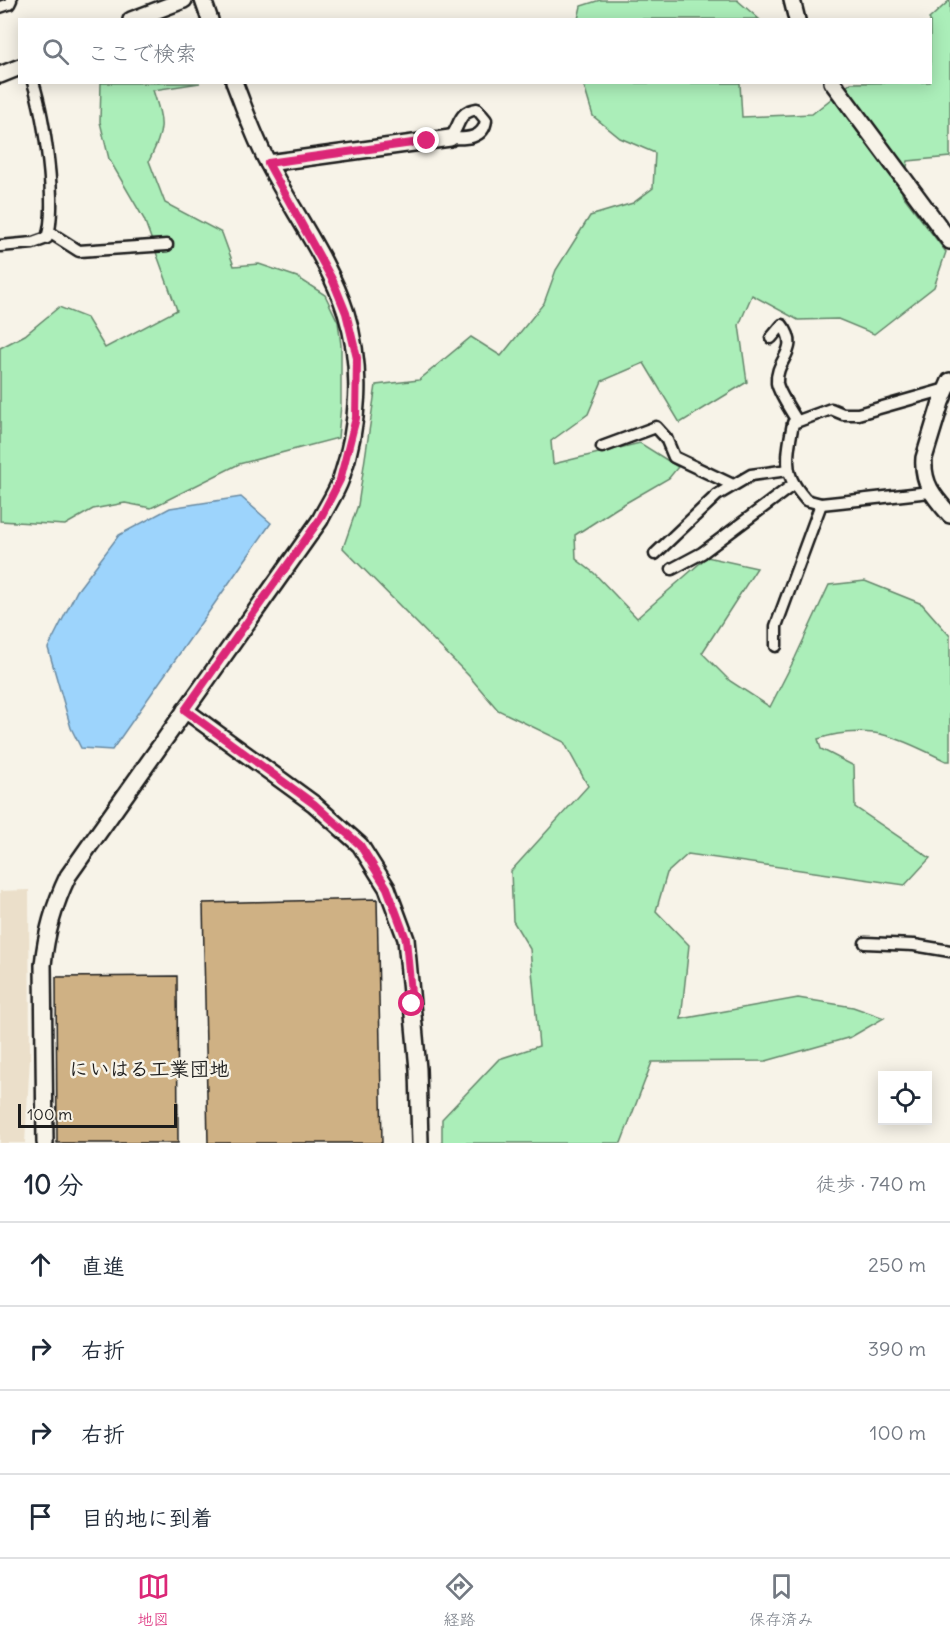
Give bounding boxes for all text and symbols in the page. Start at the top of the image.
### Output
search box [18,18,932,84]
icon: search [39,35,72,68]
text: ここで検索 [87,39,197,67]
route end [413,127,439,153]
route start [398,990,424,1016]
district label: にいはる工業団地 [69,1056,229,1081]
map controls [878,1071,932,1125]
button: locate [878,1071,932,1125]
scale bar [18,1101,177,1128]
text: 100 m [27,1104,72,1124]
text: 10 分 [24,1168,84,1201]
text: 徒歩 · 740 m [816,1171,926,1196]
icon: ahead [24,1248,57,1281]
text: 直進 [81,1252,125,1280]
text: 250 m [868,1252,926,1277]
icon: right [24,1332,57,1365]
text: 右折 [81,1336,125,1364]
text: 390 m [868,1336,926,1361]
icon: right [24,1416,57,1449]
text: 右折 [81,1420,125,1448]
text: 100 m [869,1420,926,1445]
icon: arrive [24,1500,57,1533]
text: 目的地に到着 [81,1504,213,1532]
tab: 地図 [137,1570,170,1630]
tab: 経路 [443,1570,476,1630]
tab: 保存済み [749,1570,813,1630]

